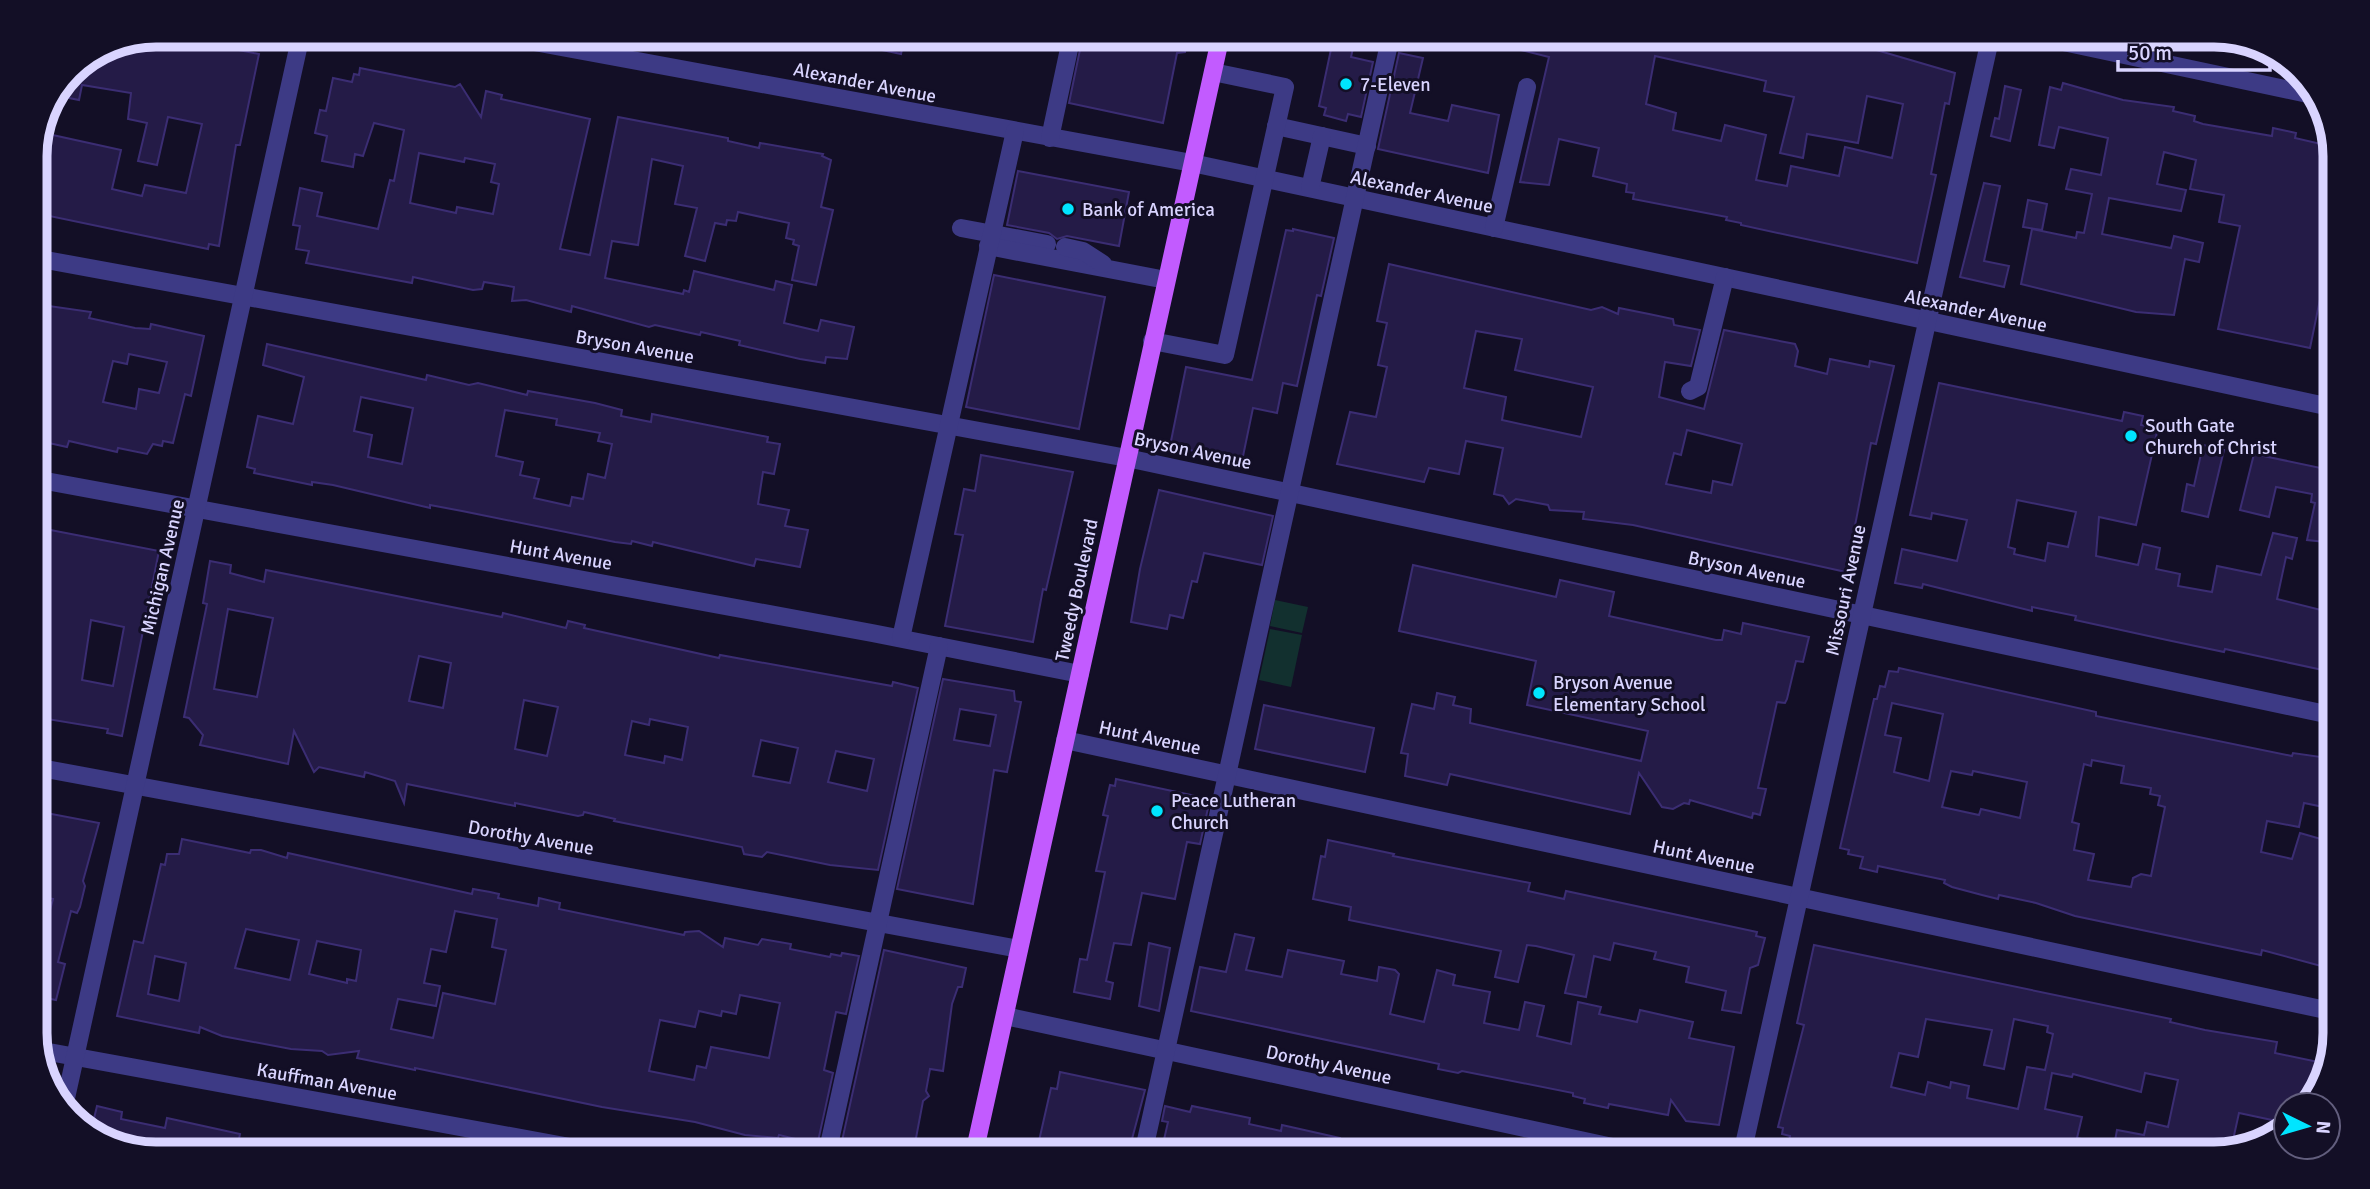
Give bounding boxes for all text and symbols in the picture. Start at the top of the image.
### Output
scale bar [2118,28,2270,72]
text: 50 m [2128,40,2172,66]
street label: Alexander Avenue [791,57,938,109]
place label: 7-Eleven [1360,73,1431,97]
marker: 7-Eleven [1338,76,1354,92]
street label: Alexander Avenue [1348,165,1495,219]
place label: Bank of America [1082,198,1215,222]
marker: Bank of America [1060,201,1076,217]
street label: Alexander Avenue [1902,284,2049,338]
street label: Bryson Avenue [574,325,696,369]
place label: South Gate Church of Christ [2145,414,2277,460]
street label: Bryson Avenue [1132,427,1254,475]
marker: South Gate Church of Christ [2123,428,2139,444]
street label: Michigan Avenue [136,497,190,637]
street label: Tweedy Boulevard [1050,517,1104,664]
street label: Missouri Avenue [1820,522,1872,658]
street label: Hunt Avenue [508,534,614,576]
street label: Bryson Avenue [1686,546,1808,594]
place label: Bryson Avenue Elementary School [1553,671,1706,717]
marker: Bryson Avenue Elementary School [1531,685,1547,701]
street label: Hunt Avenue [1097,715,1203,761]
place label: Peace Lutheran Church [1171,789,1296,835]
marker: Peace Lutheran Church [1149,803,1165,819]
street label: Dorothy Avenue [466,815,596,861]
street label: Hunt Avenue [1651,834,1757,880]
street label: Dorothy Avenue [1264,1040,1394,1090]
street label: Kauffman Avenue [255,1058,399,1106]
north arrow [2272,1091,2342,1161]
text: N [2310,1120,2335,1135]

